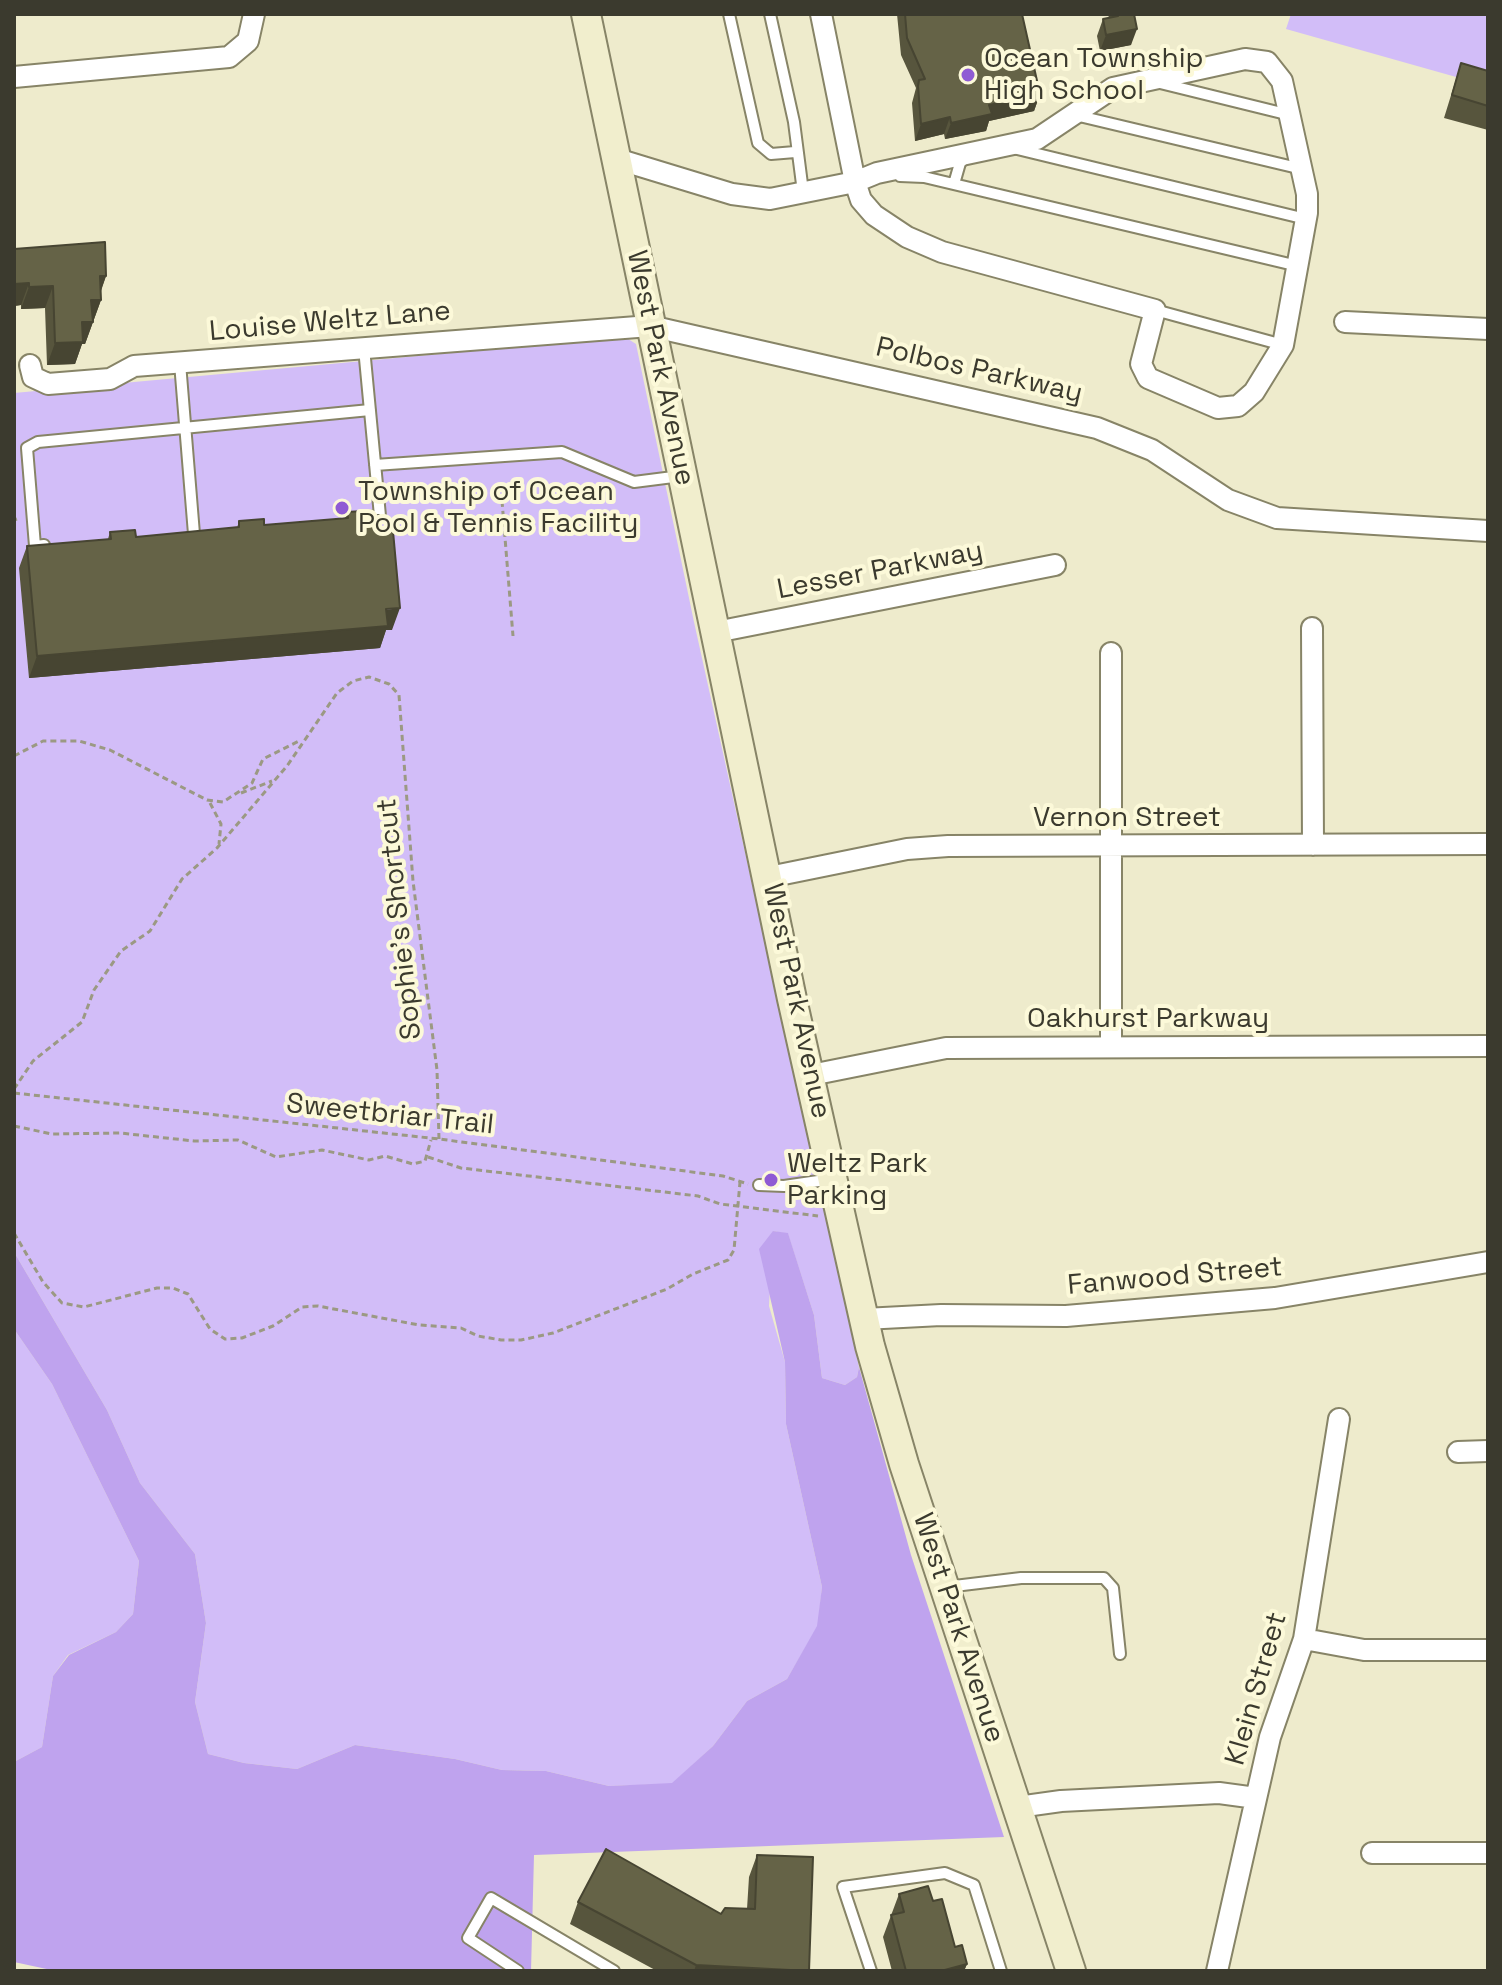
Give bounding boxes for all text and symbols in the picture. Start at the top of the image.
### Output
place label: Ocean Township High School [984,42,1204,108]
marker: Ocean Township High School [959,66,977,84]
street label: West Park Avenue [619,247,701,489]
street label: Louise Weltz Lane [208,295,452,349]
street label: Polbos Parkway [872,331,1086,411]
place label: Township of Ocean Pool & Tennis Facility [358,475,638,541]
marker: Township of Ocean Pool & Tennis Facility [333,499,351,517]
street label: Lesser Parkway [774,535,986,607]
street label: Sophie's Shortcut [371,797,429,1041]
street label: Vernon Street [1033,801,1221,835]
street label: West Park Avenue [755,880,837,1122]
street label: Oakhurst Parkway [1027,1002,1269,1036]
street label: Sweetbriar Trail [285,1087,495,1143]
place label: Weltz Park Parking [787,1147,927,1213]
marker: Weltz Park Parking [762,1171,780,1189]
street label: Fanwood Street [1066,1251,1284,1303]
street label: West Park Avenue [905,1509,1011,1747]
street label: Klein Street [1219,1609,1295,1769]

